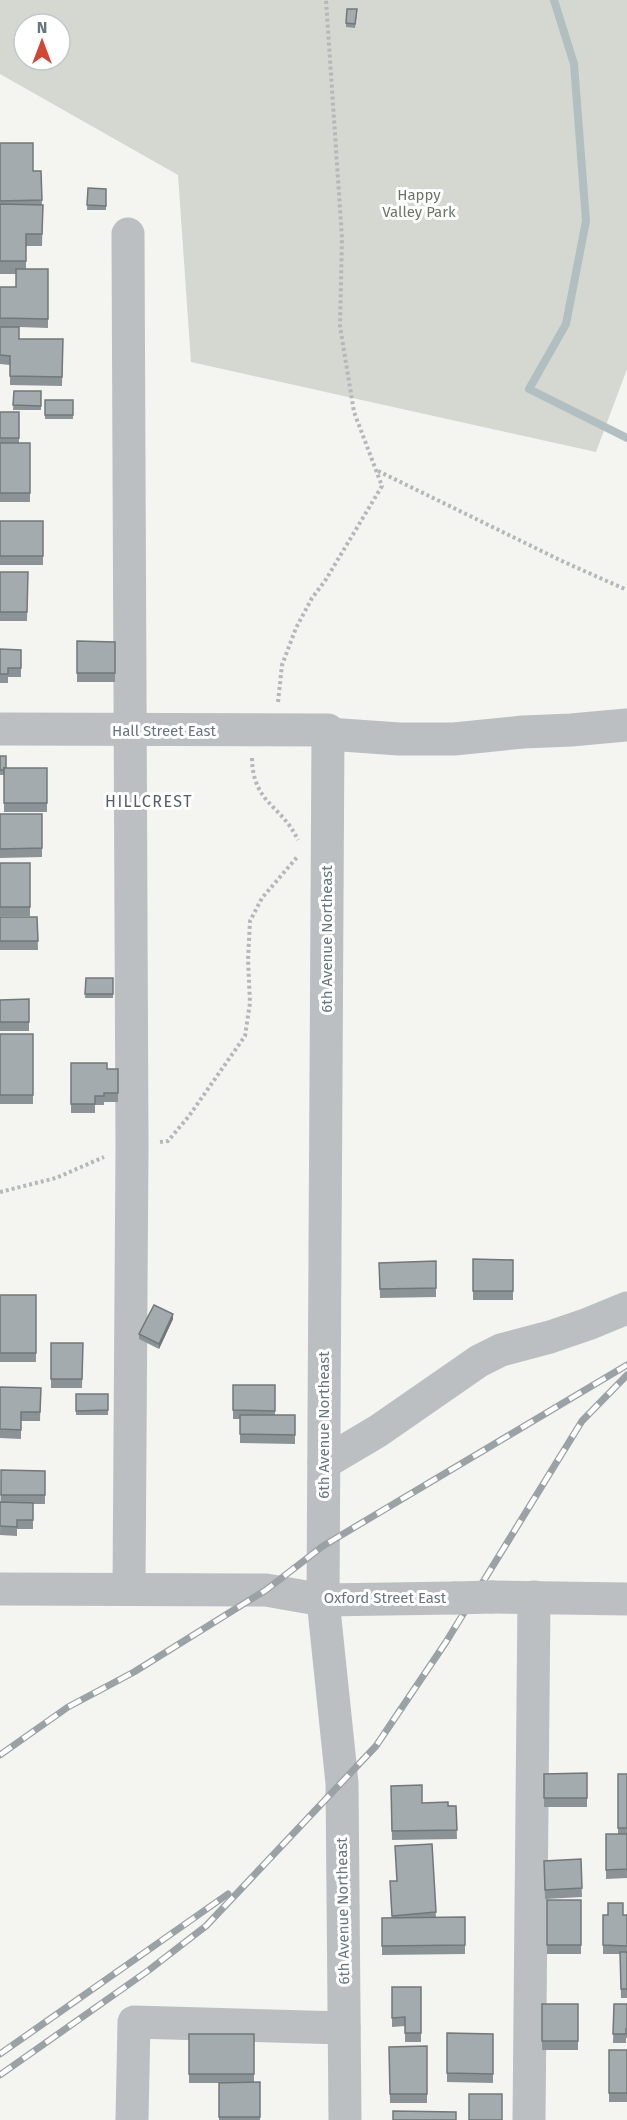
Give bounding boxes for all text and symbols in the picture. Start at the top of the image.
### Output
north arrow [12,12,72,72]
text: N [37,18,47,37]
park label: Happy Valley Park [382,186,456,221]
street label: Hall Street East [112,722,217,740]
district label: HILLCREST [105,792,193,811]
street label: 6th Avenue Northeast [318,865,336,1013]
street label: 6th Avenue Northeast [315,1351,333,1499]
street label: Oxford Street East [324,1589,447,1607]
street label: 6th Avenue Northeast [333,1837,353,1985]

